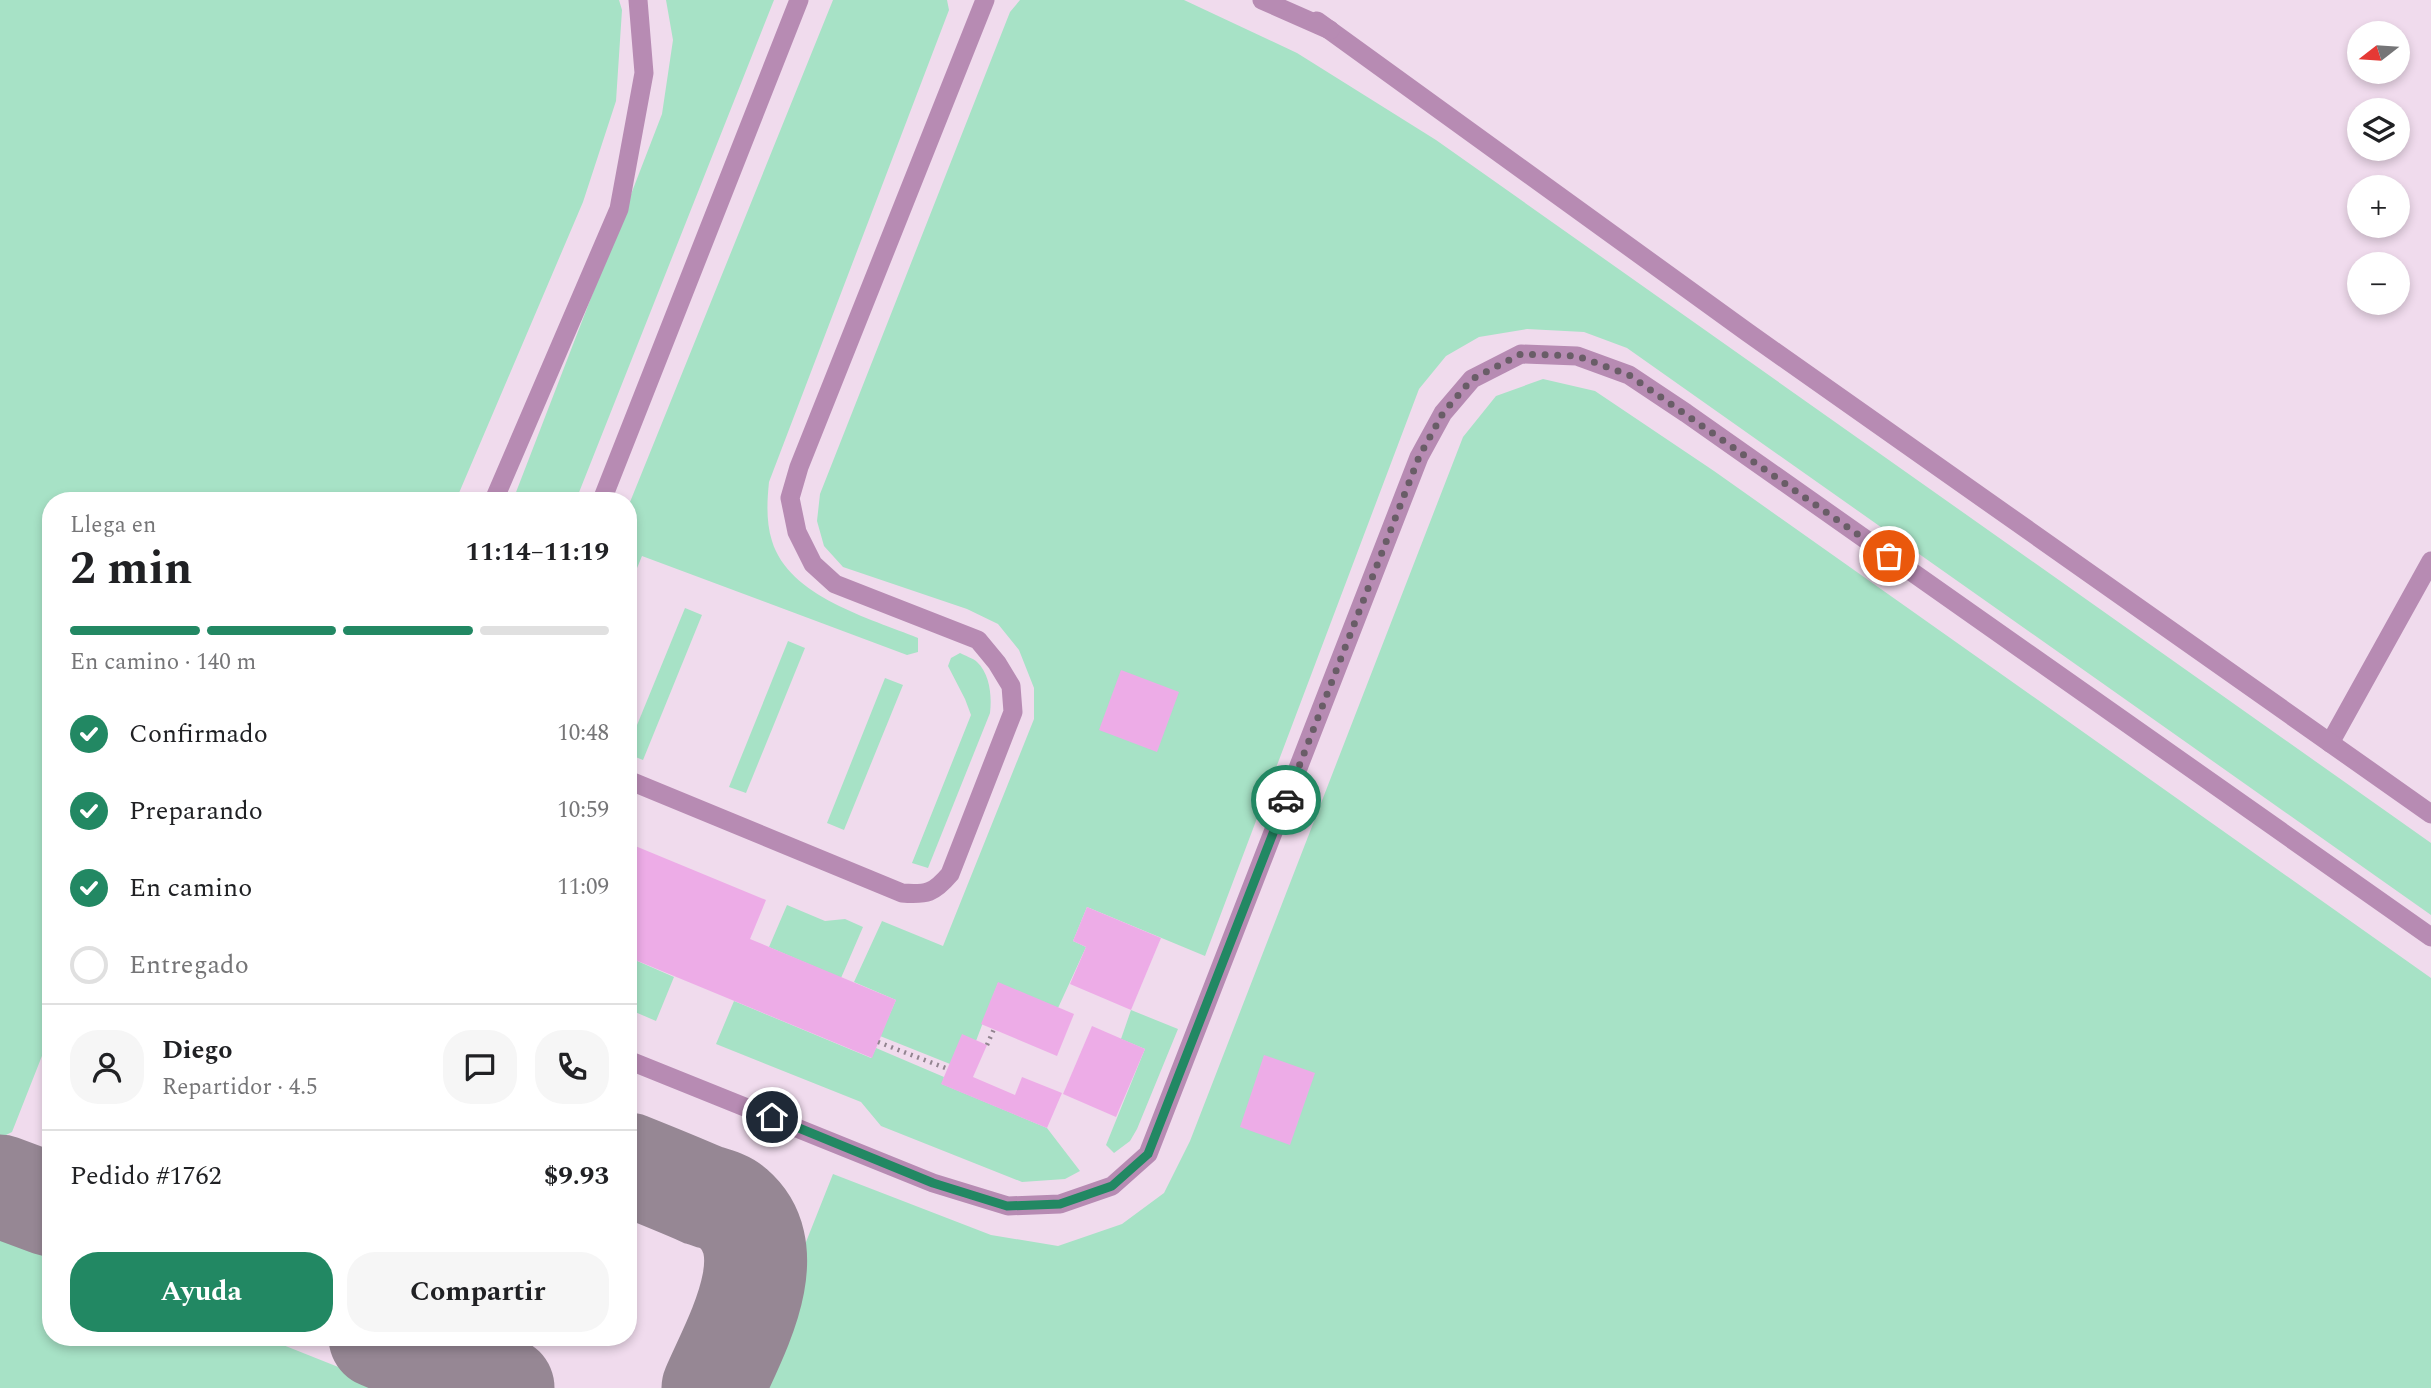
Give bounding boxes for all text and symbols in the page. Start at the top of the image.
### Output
north arrow [2347,21,2410,84]
map controls [2347,21,2410,315]
button: layers [2347,98,2410,161]
button: + [2347,175,2410,238]
button: − [2347,252,2410,315]
text: Llega en [70,508,156,543]
pin [1859,526,1919,586]
text: 11:14–11:19 [465,532,609,572]
text: 2 min [70,534,192,604]
icon: bag [1870,537,1908,575]
text: En camino · 140 m [70,645,256,680]
text: Confirmado [129,714,268,754]
icon: check [70,715,108,753]
text: 10:48 [557,716,609,751]
courier [1251,765,1321,835]
icon: car [1267,781,1305,819]
text: Preparando [129,791,263,831]
icon: check [70,792,108,830]
text: 10:59 [557,793,609,828]
text: En camino [129,868,252,908]
icon: check [70,869,108,907]
text: 11:09 [557,870,609,905]
text: Entregado [129,945,249,985]
button: person [70,1030,144,1104]
text: Diego [162,1030,233,1070]
button: chat [443,1030,517,1104]
button: phone [535,1030,609,1104]
text: Repartidor · 4.5 [162,1070,318,1105]
pin [742,1087,802,1147]
icon: home [753,1098,791,1136]
text: Pedido #1762 [70,1156,221,1196]
text: $9.93 [544,1156,609,1196]
button: Ayuda [70,1252,333,1332]
button: Compartir [347,1252,609,1332]

